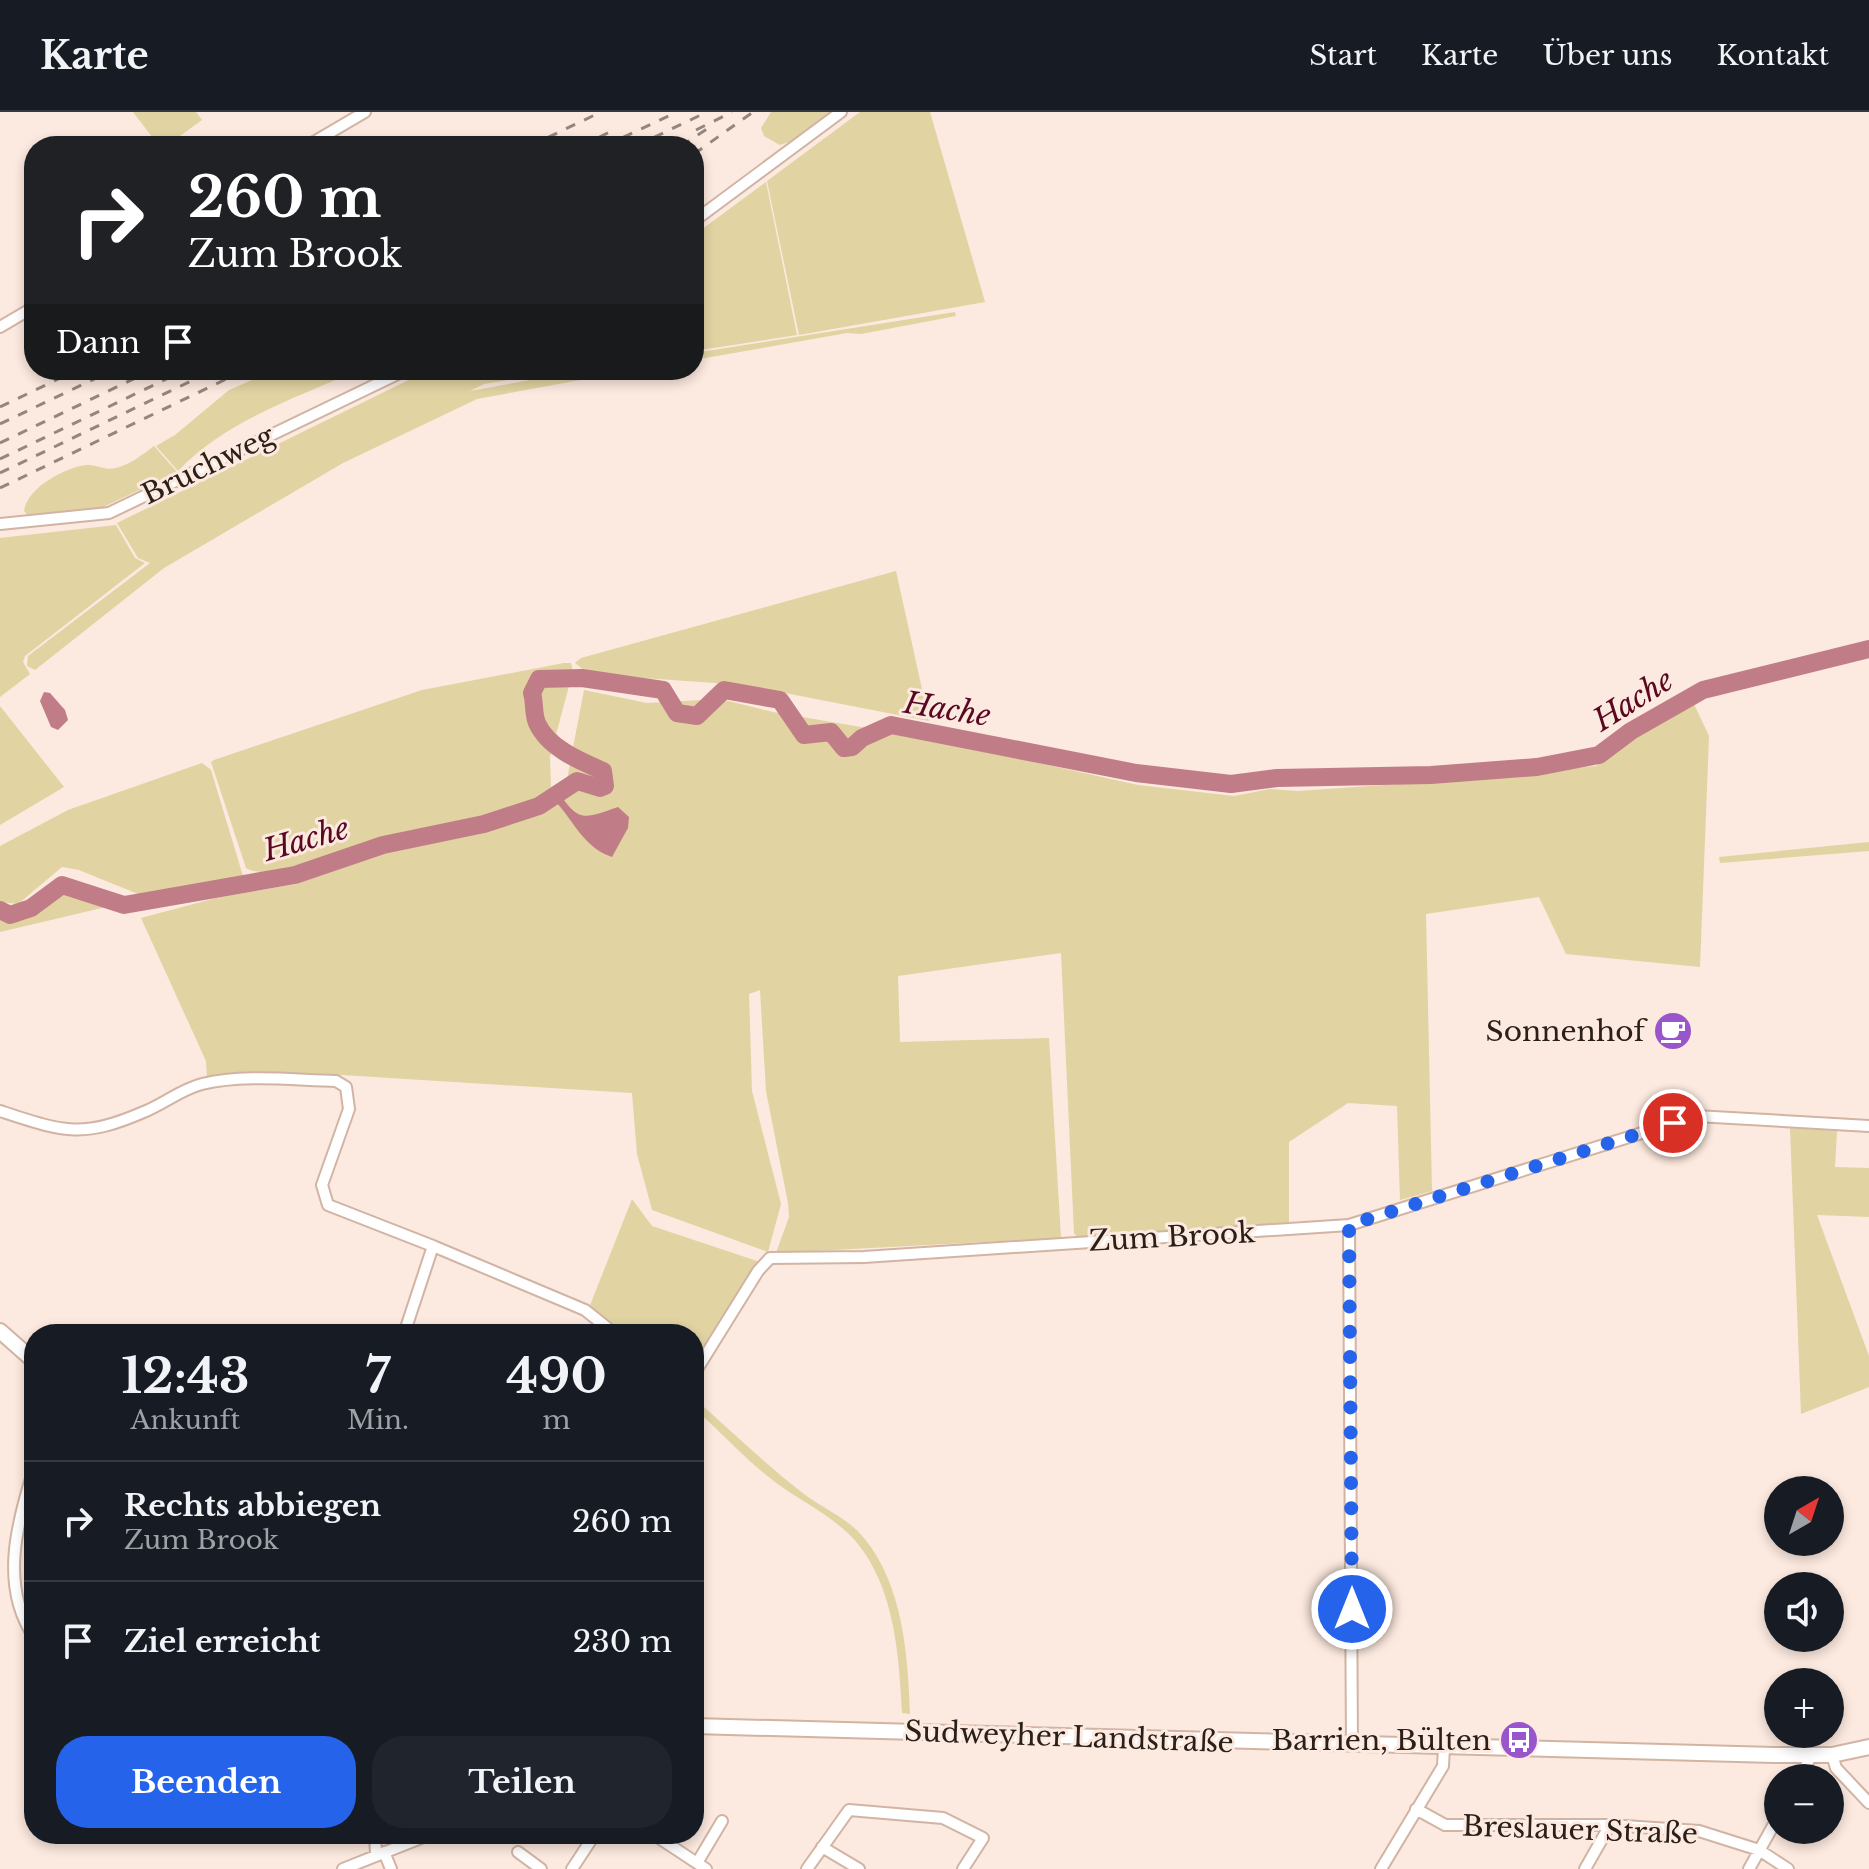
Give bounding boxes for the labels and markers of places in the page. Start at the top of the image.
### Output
cafe icon: Sonnenhof [1652,1010,1694,1052]
place label: Sonnenhof [1486,1014,1648,1049]
pin [1639,1089,1707,1157]
bus stop icon: Barrien, Bülten [1498,1719,1540,1761]
place label: Barrien, Bülten [1272,1723,1491,1758]

